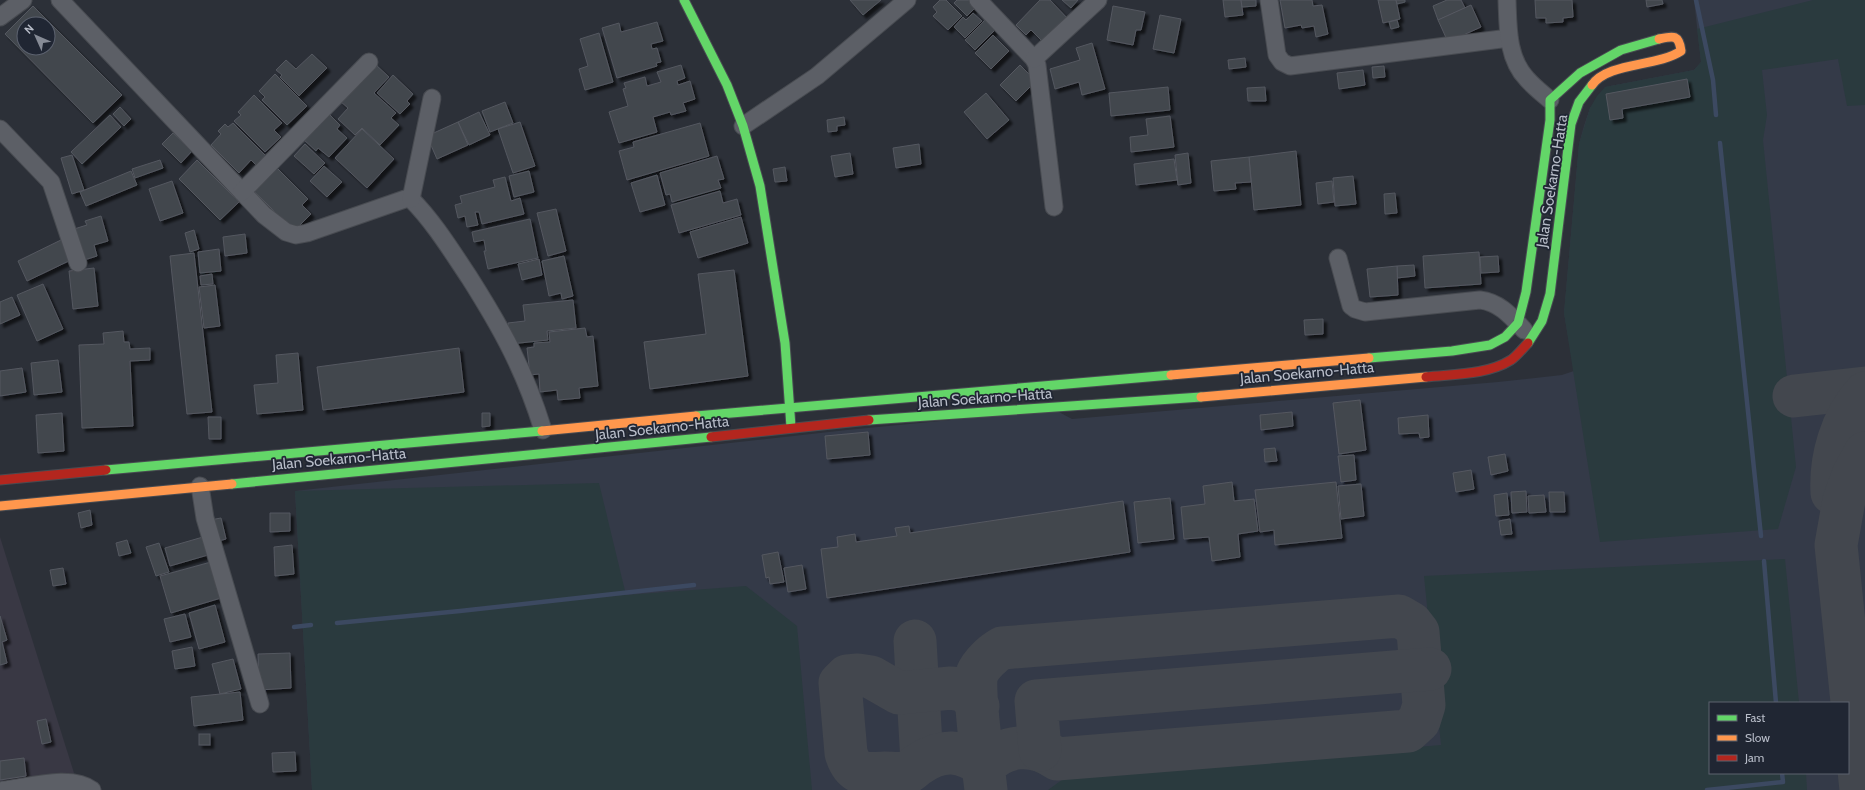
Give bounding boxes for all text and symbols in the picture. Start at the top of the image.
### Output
north arrow [16,16,56,56]
text: N [21,21,37,37]
street label: Jalan Soekarno-Hatta [1532,112,1572,250]
street label: Jalan Soekarno-Hatta [1238,358,1376,388]
street label: Jalan Soekarno-Hatta [916,384,1053,412]
street label: Jalan Soekarno-Hatta [593,412,731,444]
street label: Jalan Soekarno-Hatta [270,444,408,474]
legend [1709,702,1849,774]
text: Fast [1745,710,1765,725]
text: Slow [1745,730,1770,745]
text: Jam [1744,750,1764,765]

